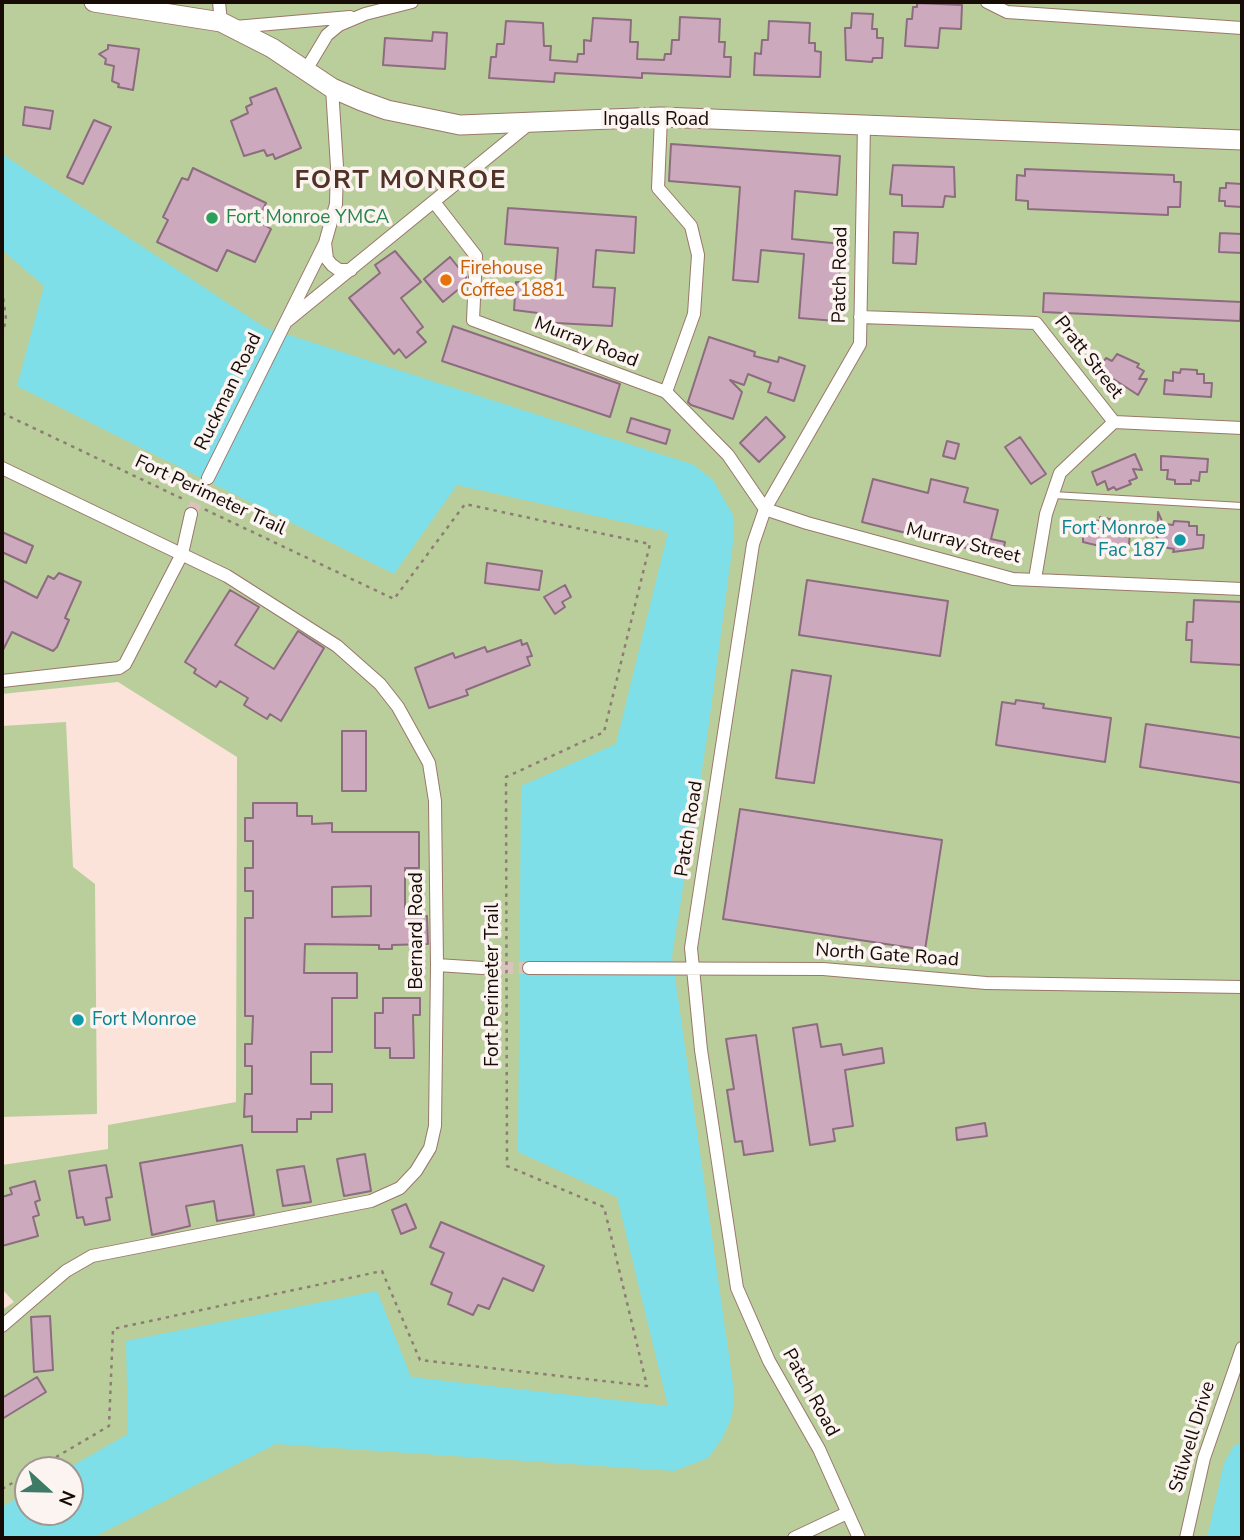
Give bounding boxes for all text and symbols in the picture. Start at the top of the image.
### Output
street label: Ingalls Road [603,109,709,131]
district label: FORT MONROE [296,166,506,198]
place label: Fort Monroe YMCA [226,207,389,229]
marker: Fort Monroe YMCA [204,210,220,226]
street label: Patch Road [829,226,853,324]
place label: Firehouse Coffee 1881 [460,258,565,302]
marker: Firehouse Coffee 1881 [438,272,454,288]
street label: Pratt Street [1049,312,1127,404]
street label: Murray Road [531,313,641,373]
street label: Ruckman Road [191,330,267,454]
street label: Fort Perimeter Trail [131,451,289,541]
place label: Fort Monroe Fac 187 [1062,518,1166,562]
street label: Murray Street [904,519,1022,569]
marker: Fort Monroe Fac 187 [1172,532,1188,548]
street label: Patch Road [671,779,709,879]
street label: Bernard Road [406,872,428,990]
street label: Fort Perimeter Trail [482,903,504,1067]
street label: North Gate Road [814,940,960,972]
place label: Fort Monroe [92,1009,196,1031]
marker: Fort Monroe [70,1012,86,1028]
street label: Patch Road [777,1345,843,1441]
street label: Stilwell Drive [1165,1379,1221,1495]
north arrow [14,1456,84,1526]
text: N [52,1487,81,1510]

